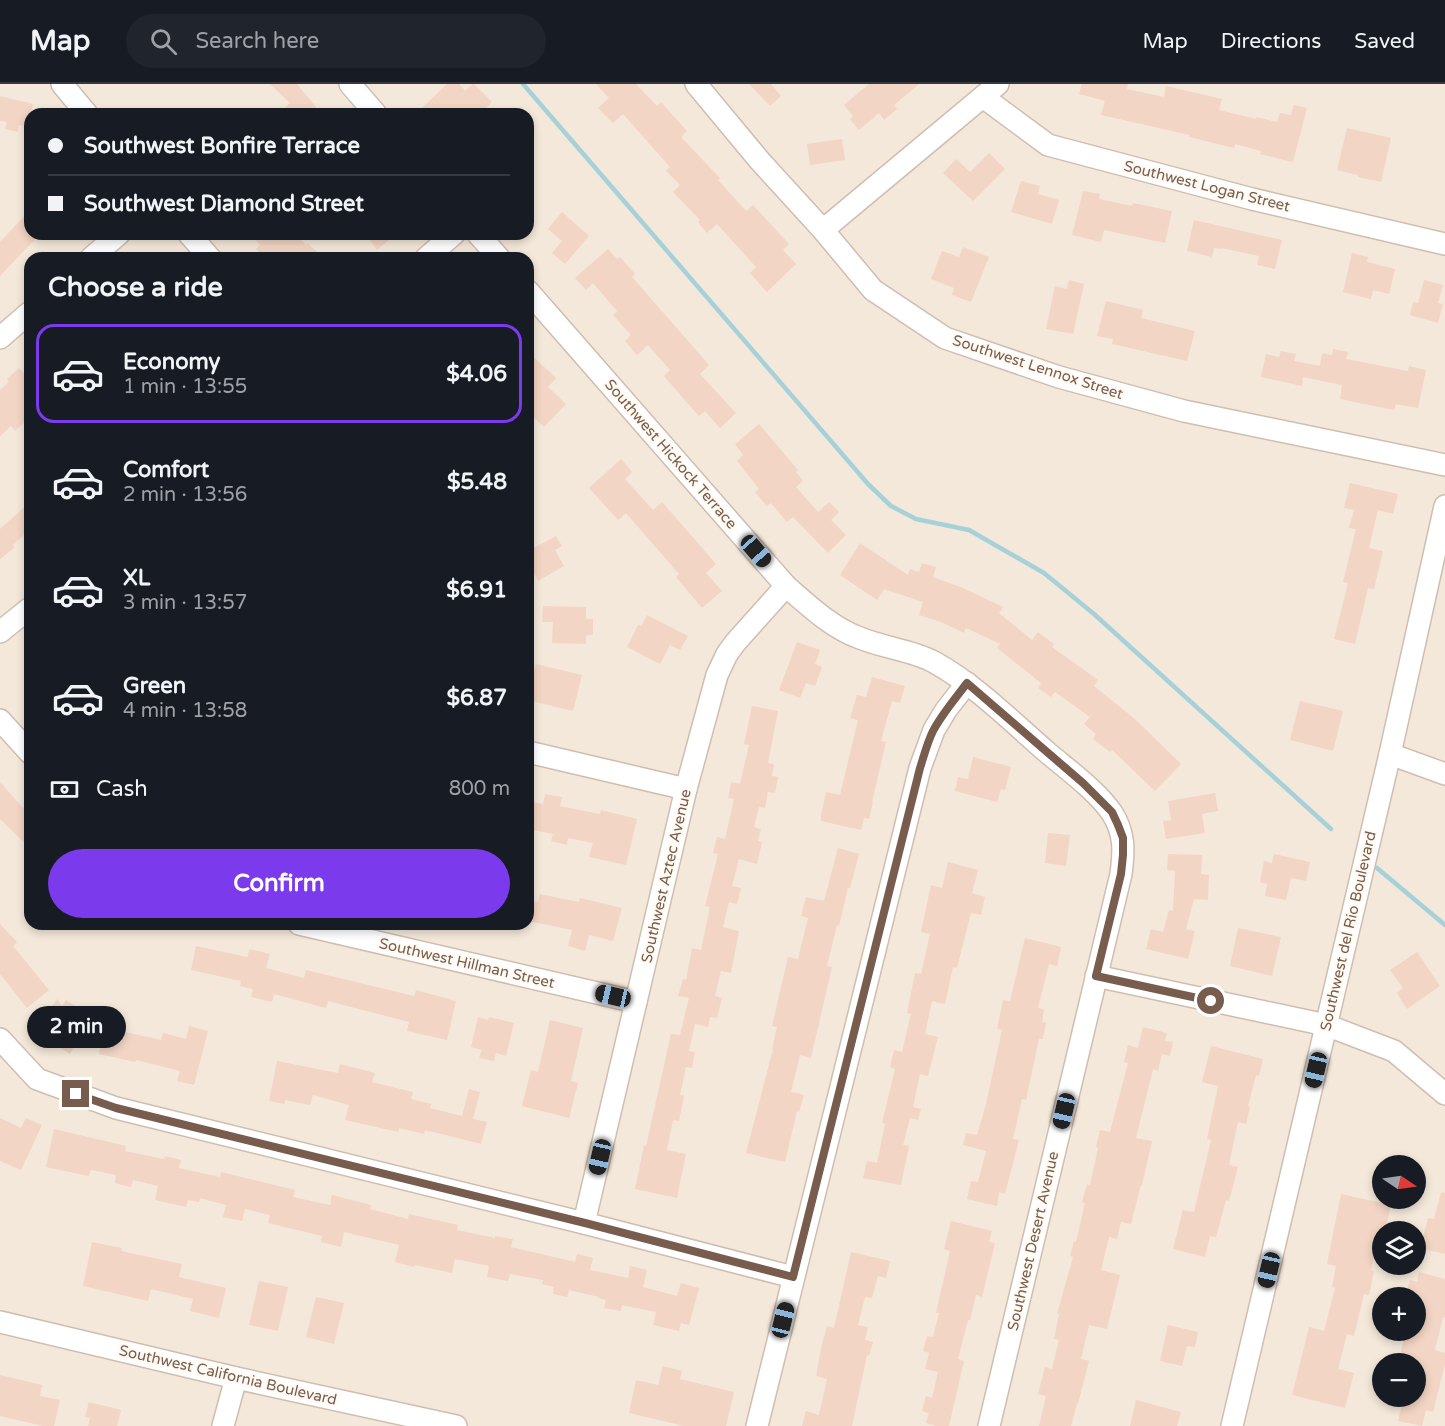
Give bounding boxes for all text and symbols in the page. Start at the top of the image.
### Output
search box [126,14,546,68]
text: Map [30,24,90,58]
icon: search [147,25,180,58]
text: Search here [195,28,319,54]
text: Map [1142,29,1188,54]
text: Directions [1221,29,1321,54]
text: Saved [1354,29,1415,54]
text: Southwest Bonfire Terrace [84,133,360,159]
street label: Southwest Logan Street [1122,157,1292,215]
text: Southwest Diamond Street [84,191,364,217]
text: Choose a ride [48,271,223,304]
street label: Southwest Lennox Street [950,331,1126,403]
icon: car [51,347,105,401]
text: Economy [123,349,220,375]
text: $4.06 [446,361,507,387]
text: 1 min · 13:55 [123,375,247,399]
street label: Southwest Hickock Terrace [601,375,741,533]
icon: car [51,455,105,509]
text: Comfort [123,457,209,483]
text: $5.48 [447,469,507,495]
text: 2 min · 13:56 [123,483,247,507]
car [737,532,775,570]
icon: car [51,563,105,617]
text: XL [123,565,150,591]
text: $6.91 [446,577,507,603]
text: 3 min · 13:57 [123,591,247,615]
icon: car [51,671,105,725]
text: Green [123,673,186,699]
text: $6.87 [446,685,507,711]
text: 4 min · 13:58 [123,699,247,723]
icon: cash [48,773,81,806]
text: Cash [96,776,148,802]
text: 800 m [449,777,510,801]
street label: Southwest Aztec Avenue [637,787,695,965]
street label: Southwest del Rio Boulevard [1316,829,1380,1033]
button: Confirm [48,849,510,918]
street label: Southwest Hillman Street [377,934,557,992]
car [593,983,633,1009]
route start [1197,987,1224,1014]
callout: 2 min [26,1007,125,1049]
text: 2 min [50,1015,103,1039]
car [1303,1050,1329,1090]
route end [62,1080,89,1107]
car [1051,1091,1077,1131]
car [587,1137,613,1177]
street label: Southwest Desert Avenue [1004,1150,1062,1332]
north arrow [1372,1155,1426,1209]
map controls [1372,1155,1426,1407]
button: layers [1372,1221,1426,1275]
car [1256,1250,1282,1290]
button: + [1372,1287,1426,1341]
car [770,1300,796,1340]
street label: Southwest California Boulevard [117,1341,339,1409]
button: − [1372,1353,1426,1407]

